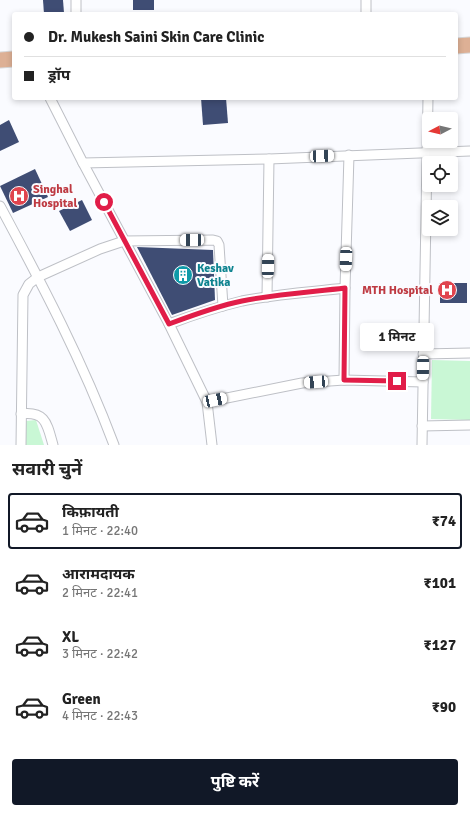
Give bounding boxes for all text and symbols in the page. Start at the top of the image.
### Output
text: Dr. Mukesh Saini Skin Care Clinic [48,28,264,46]
text: ड्रॉप [48,66,70,84]
north arrow [422,112,458,148]
map controls [422,112,458,236]
car [310,150,334,162]
button: locate [422,156,458,192]
place label: Singhal Hospital [33,182,77,211]
hospital icon: Singhal Hospital [8,185,30,207]
route start [95,193,113,211]
button: layers [422,200,458,236]
car [180,234,204,246]
car [340,247,352,271]
car [262,254,274,278]
place label: Keshav Vatika [197,261,234,290]
building icon: Keshav Vatika [172,264,194,286]
hospital icon: MTH Hospital [436,279,458,301]
place label: MTH Hospital [362,283,433,298]
callout: 1 मिनट [360,323,434,351]
text: 1 मिनट [378,329,416,345]
car [417,356,429,380]
route end [388,372,406,390]
car [304,375,328,389]
car [202,392,228,408]
text: सवारी चुनें [12,458,82,480]
icon: car [14,503,50,539]
text: किफ़ायती [62,503,119,521]
text: ₹74 [432,512,456,530]
text: 1 मिनट · 22:40 [62,523,138,539]
icon: car [14,565,50,601]
text: आरामदायक [62,565,135,583]
text: ₹101 [424,574,456,592]
text: 2 मिनट · 22:41 [62,585,138,601]
icon: car [14,627,50,663]
text: XL [62,628,79,646]
text: ₹127 [424,636,456,654]
text: 3 मिनट · 22:42 [62,646,138,662]
icon: car [14,689,50,725]
text: Green [62,690,101,708]
text: ₹90 [432,698,456,716]
text: 4 मिनट · 22:43 [62,708,138,724]
button: पुष्टि करें [12,759,458,805]

